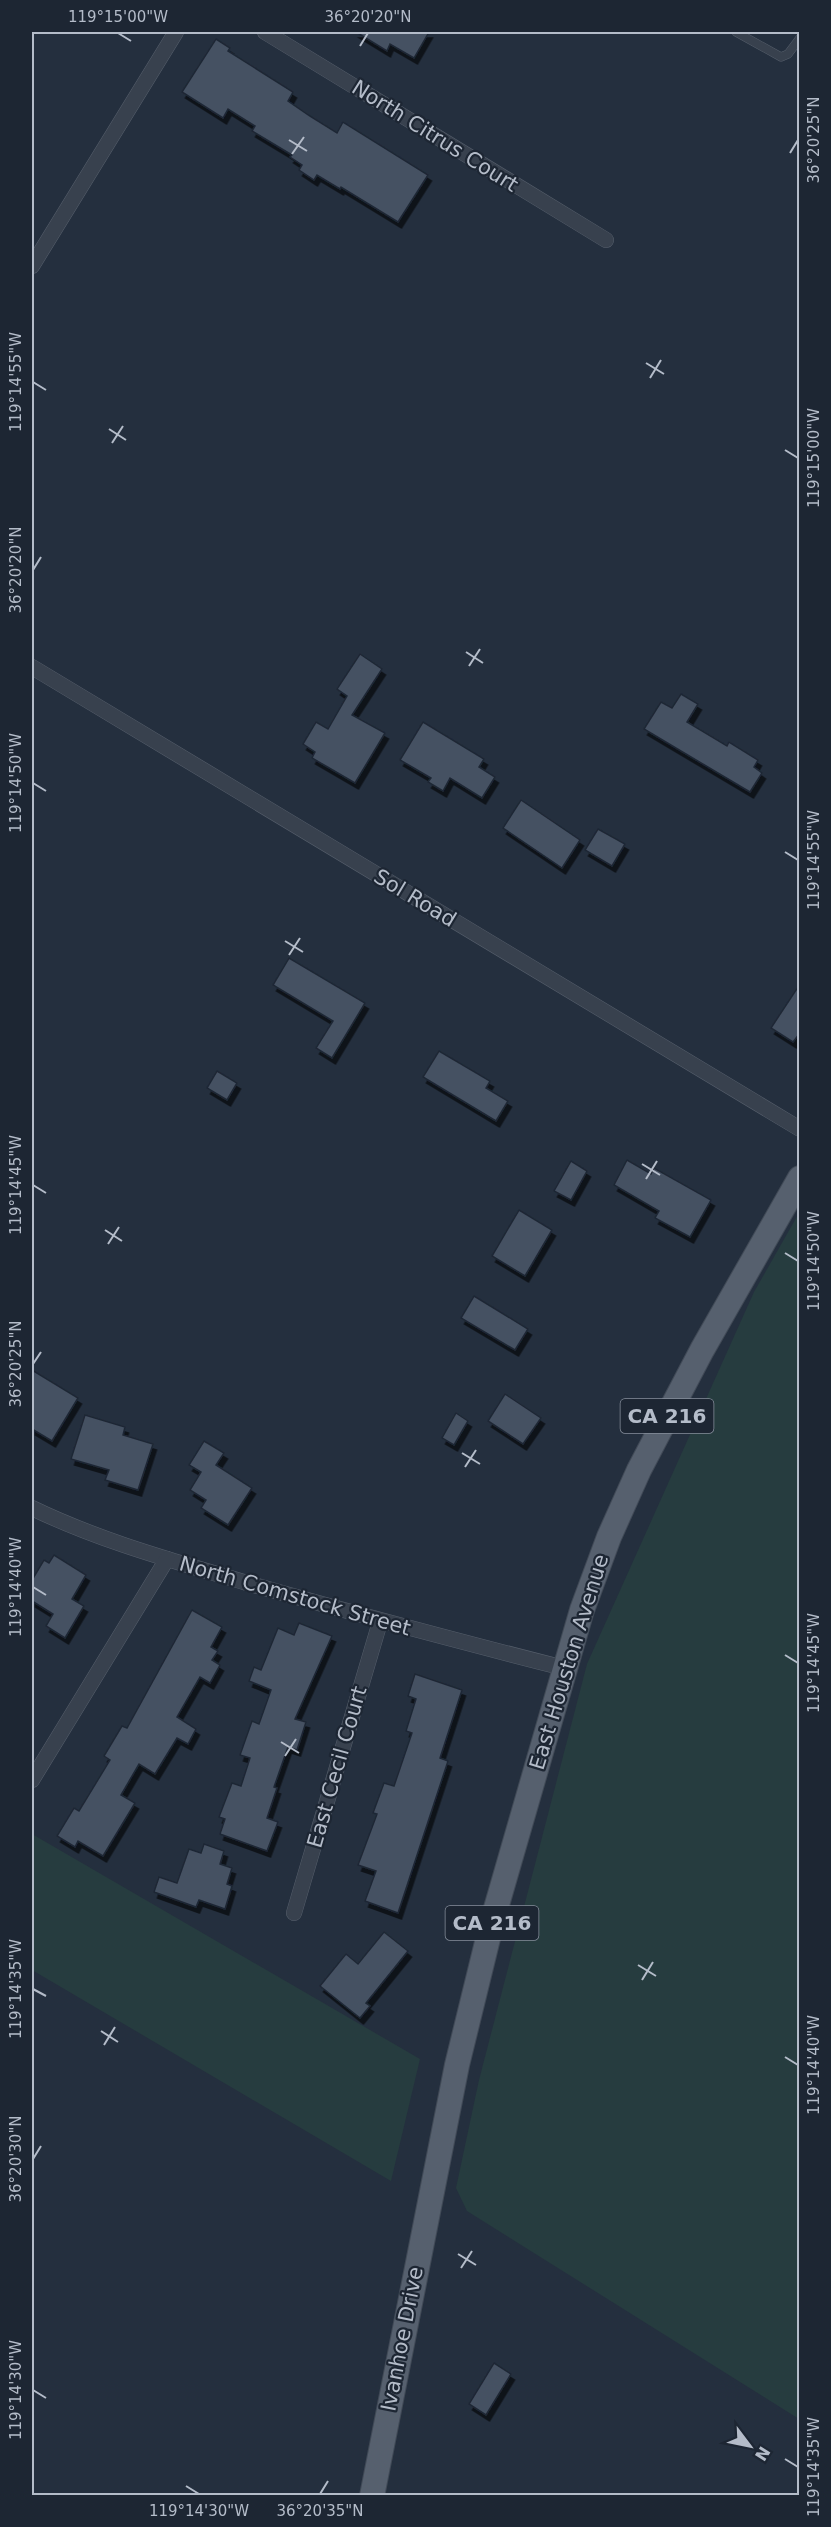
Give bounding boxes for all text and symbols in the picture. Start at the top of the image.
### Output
text: 119°15'00"W [68,8,168,26]
text: 36°20'20"N [324,8,412,26]
street label: North Citrus Court [347,75,523,197]
text: 36°20'25"N [805,96,823,184]
text: 119°14'55"W [7,332,25,432]
text: 119°15'00"W [805,408,823,508]
text: 36°20'20"N [7,526,25,614]
text: 119°14'50"W [7,733,25,833]
text: 119°14'55"W [805,810,823,910]
street label: Sol Road [370,864,460,932]
text: 119°14'45"W [7,1135,25,1235]
text: 119°14'50"W [805,1211,823,1311]
text: 36°20'25"N [7,1320,25,1408]
road number: CA 216 [620,1399,714,1433]
text: 119°14'40"W [7,1537,25,1637]
street label: North Comstock Street [177,1551,413,1641]
street label: East Houston Avenue [525,1551,613,1773]
text: 119°14'45"W [805,1613,823,1713]
street label: East Cecil Court [302,1683,372,1851]
road number: CA 216 [446,1906,538,1940]
text: 119°14'35"W [7,1939,25,2039]
text: 119°14'40"W [805,2015,823,2115]
text: 36°20'30"N [7,2115,25,2203]
street label: Ivanhoe Drive [376,2265,428,2413]
text: 119°14'30"W [7,2340,25,2440]
north arrow [720,2416,780,2476]
text: 119°14'35"W [805,2417,823,2517]
text: N [751,2443,774,2464]
text: 119°14'30"W [149,2502,249,2520]
text: 36°20'35"N [276,2502,364,2520]

